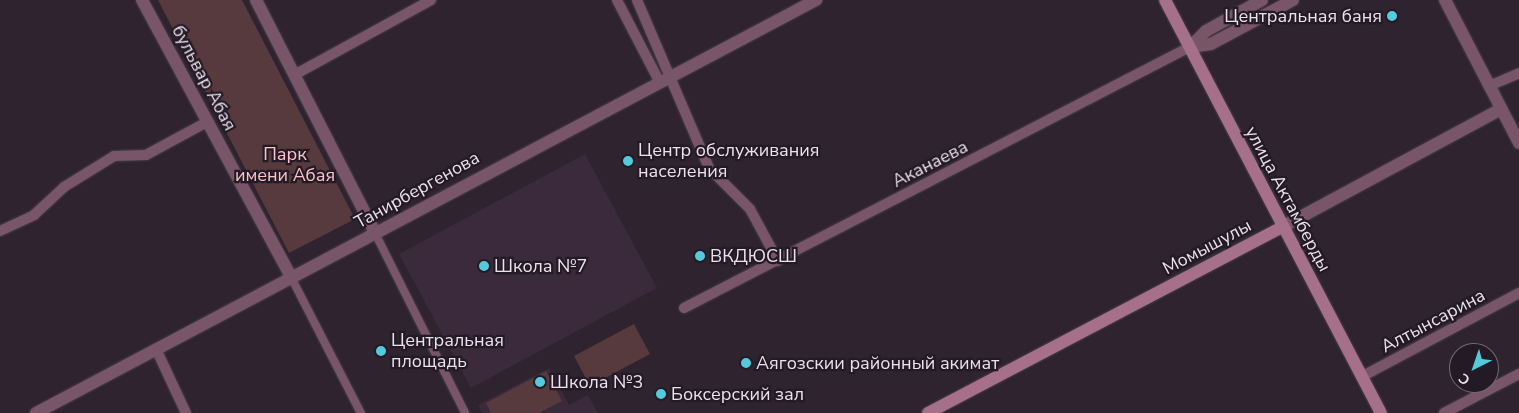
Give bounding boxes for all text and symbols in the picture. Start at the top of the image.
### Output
place label: Центральная баня [1224,5,1382,27]
marker: Центральная баня [1386,10,1398,22]
street label: бульвар Абая [167,22,241,134]
street label: улица Актамберды [1241,123,1335,275]
street label: Аканаева [889,136,971,192]
place label: Центр обслуживания населения [638,140,819,182]
park label: Парк имени Абая [235,144,335,186]
street label: Танирбергенова [351,147,483,233]
marker: Центр обслуживания населения [622,155,634,167]
street label: Момышулы [1159,215,1255,279]
place label: ВКДЮСШ [710,245,797,267]
marker: ВКДЮСШ [694,250,706,262]
place label: Школа №7 [494,255,587,277]
marker: Школа №7 [478,260,490,272]
street label: Алтынсарина [1377,285,1489,357]
place label: Центральная площадь [391,330,504,372]
north arrow [1449,343,1499,393]
marker: Центральная площадь [375,345,387,357]
place label: Аягозскии районный акимат [756,352,999,374]
marker: Аягозскии районный акимат [740,357,752,369]
text: С [1455,369,1474,389]
place label: Школа №3 [550,371,643,393]
marker: Школа №3 [534,376,546,388]
place label: Боксерский зал [671,383,804,405]
marker: Боксерский зал [655,388,667,400]

